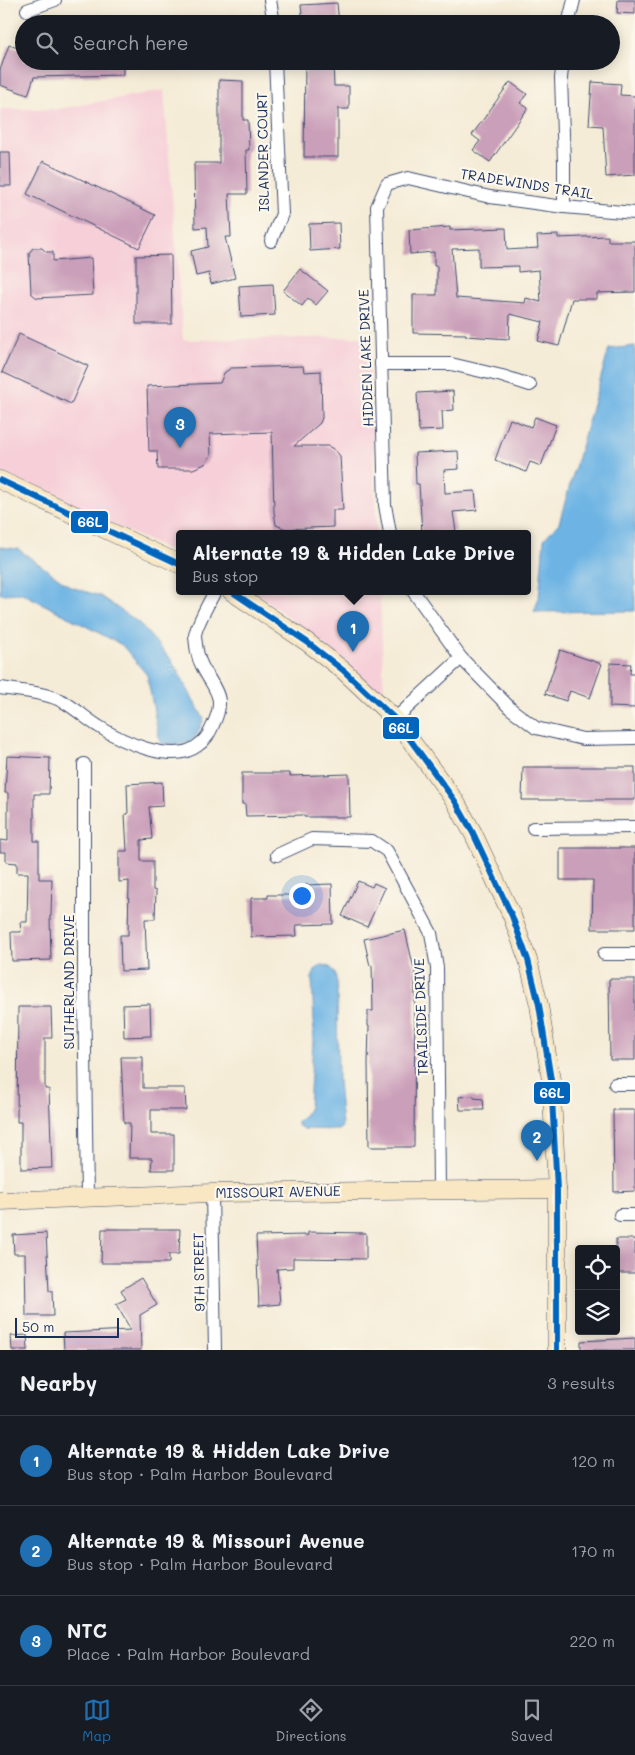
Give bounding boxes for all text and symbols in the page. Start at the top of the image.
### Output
search box [15,15,620,70]
icon: search [33,29,61,57]
text: Search here [73,30,189,55]
street label: ISLANDER COURT [252,92,273,212]
street label: TRADEWINDS TRAIL [459,164,596,204]
street label: HIDDEN LAKE DRIVE [354,289,377,427]
pin: 3 [164,407,196,448]
line badge: 66L [70,510,109,534]
text: 66L [77,512,103,531]
popup [176,530,531,595]
text: Alternate 19 & Hidden Lake Drive [192,540,515,565]
text: Bus stop [192,565,258,586]
pin: 1 [337,611,369,652]
line badge: 66L [382,716,420,740]
text: 66L [388,718,414,737]
your location [289,883,315,909]
street label: SUTHERLAND DRIVE [59,914,78,1050]
street label: TRAILSIDE DRIVE [409,958,432,1076]
line badge: 66L [533,1081,571,1105]
text: 66L [539,1083,565,1102]
pin: 2 [521,1120,553,1161]
street label: MISSOURI AVENUE [215,1181,341,1202]
street label: 9TH STREET [188,1232,209,1312]
map controls [575,1245,620,1335]
button: locate [575,1245,620,1290]
button: layers [575,1290,620,1335]
scale bar [15,1315,119,1338]
text: 50 m [22,1317,54,1336]
text: Nearby [20,1369,97,1396]
text: 3 results [547,1372,615,1393]
text: Alternate 19 & Hidden Lake Drive [67,1438,389,1463]
text: 1 [32,1450,40,1471]
text: 120 m [571,1450,615,1471]
text: Bus stop · Palm Harbor Boulevard [67,1463,333,1484]
text: Alternate 19 & Missouri Avenue [67,1528,365,1553]
text: 2 [32,1540,40,1561]
text: 170 m [571,1540,615,1561]
text: Bus stop · Palm Harbor Boulevard [67,1553,333,1574]
text: NTC [67,1618,107,1643]
text: 3 [31,1630,41,1651]
text: 220 m [569,1630,615,1651]
text: Place · Palm Harbor Boulevard [67,1643,310,1664]
tab: Map [82,1696,111,1745]
tab: Directions [275,1696,347,1745]
tab: Saved [511,1696,553,1745]

